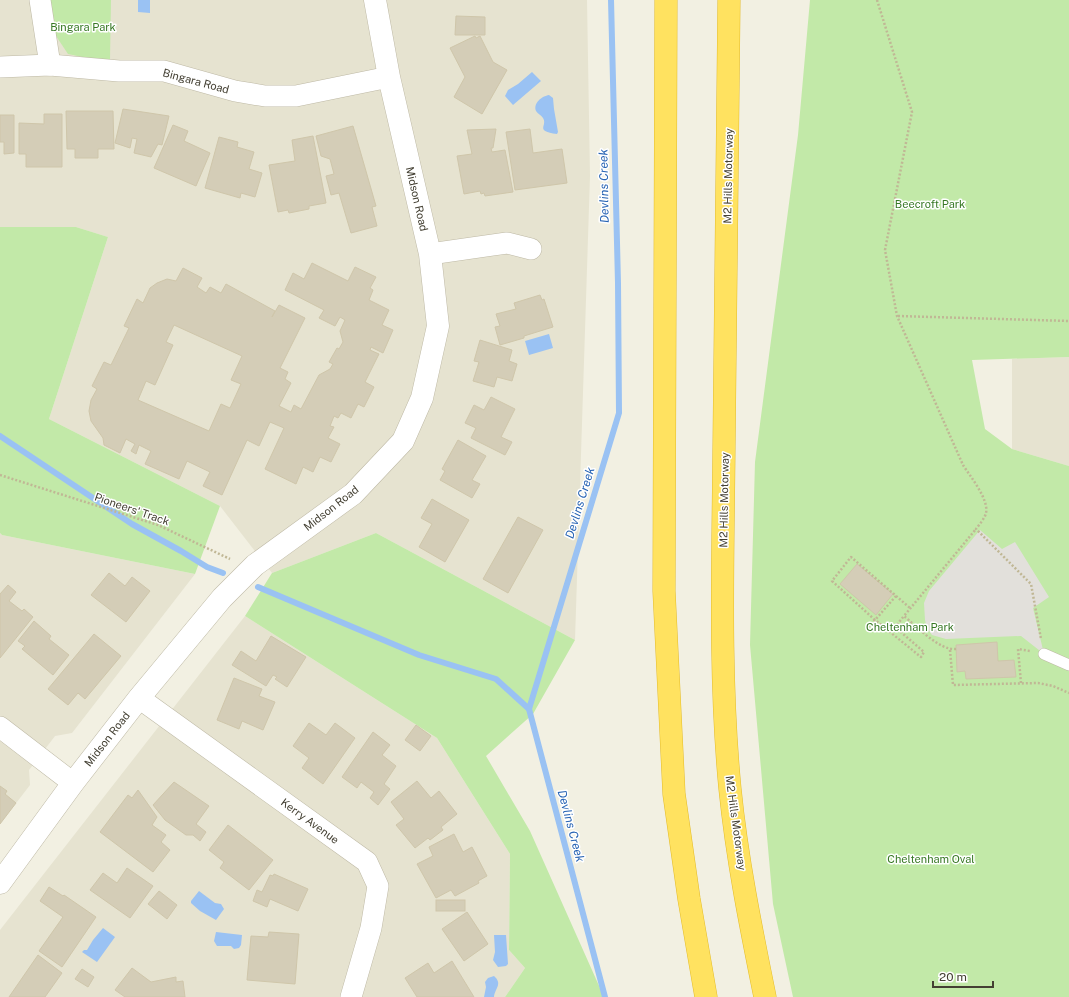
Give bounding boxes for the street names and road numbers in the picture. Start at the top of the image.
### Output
street label: Bingara Road [162,66,230,96]
street label: M2 Hills Motorway [721,128,735,224]
street label: Midson Road [404,166,430,232]
street label: M2 Hills Motorway [717,452,731,548]
street label: Midson Road [301,483,361,533]
street label: Pioneers' Track [93,491,171,527]
street label: Midson Road [82,709,132,769]
street label: M2 Hills Motorway [723,775,749,871]
street label: Kerry Avenue [279,796,341,846]

